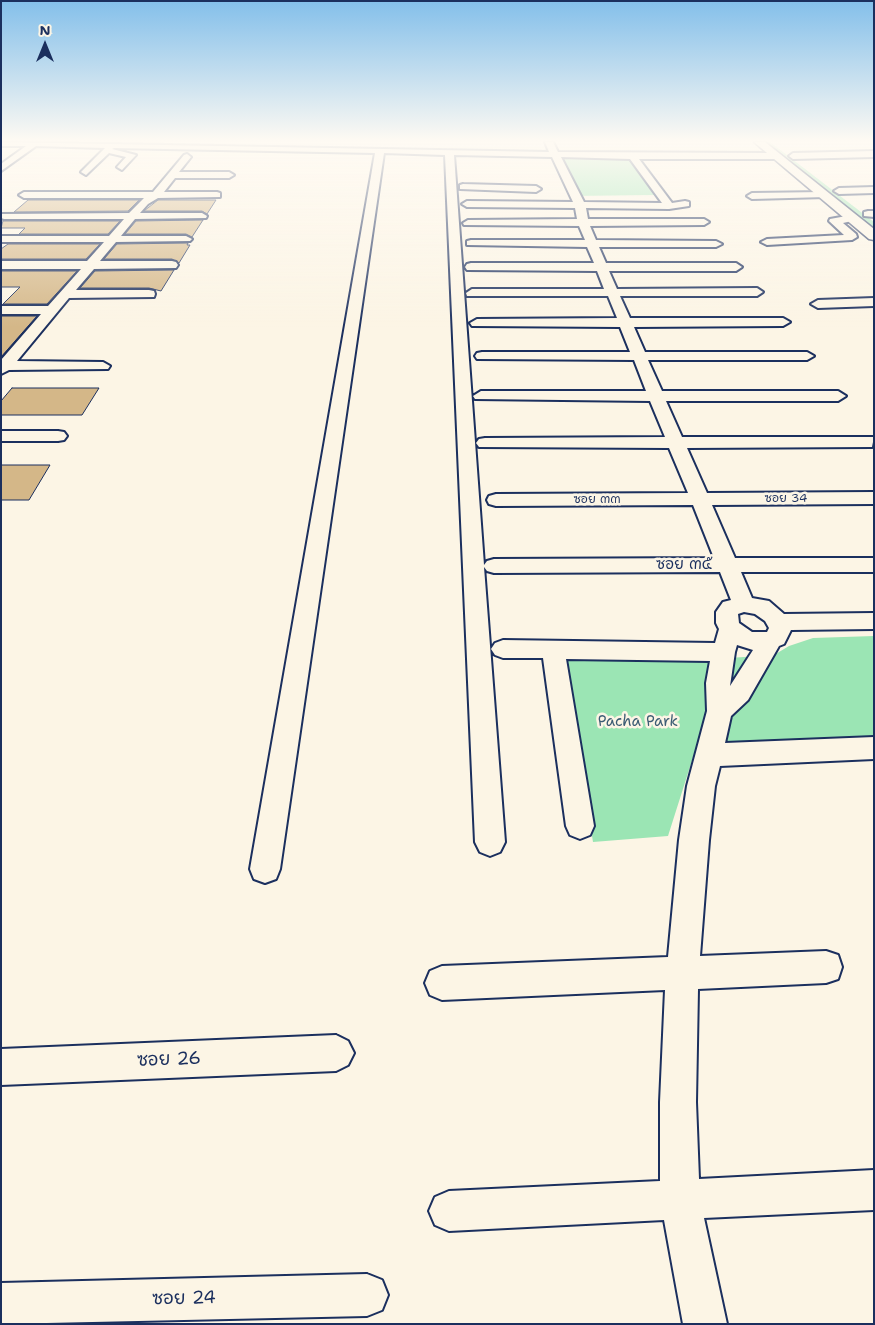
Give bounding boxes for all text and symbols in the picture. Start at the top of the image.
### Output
north arrow [20,20,70,70]
text: N [39,21,51,39]
street label: ซอย 34 [765,492,807,506]
street label: ซอย ๓๓ [573,493,621,507]
street label: ซอย ๓๕ [656,556,712,574]
park label: Pacha Park [598,713,678,731]
street label: ซอย 26 [137,1048,201,1072]
street label: ซอย 24 [152,1288,216,1310]

